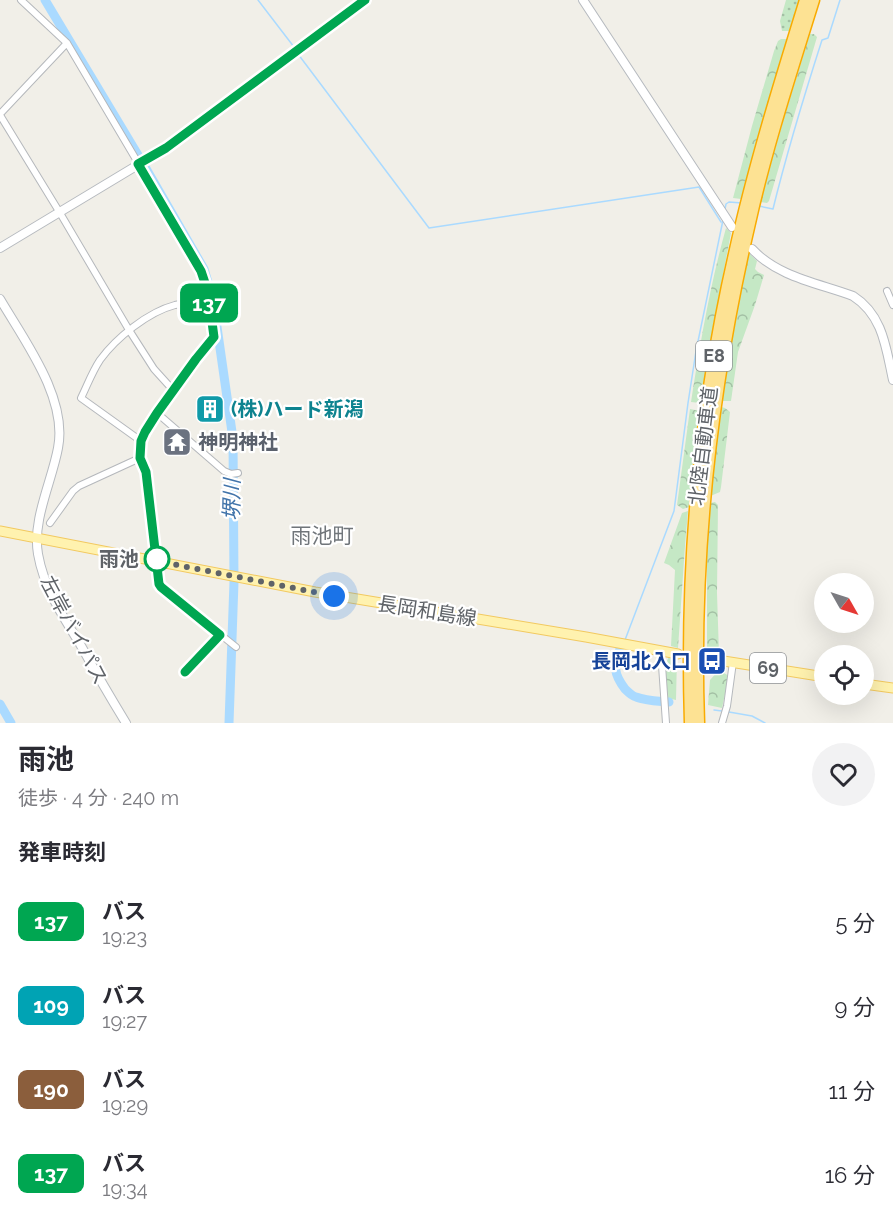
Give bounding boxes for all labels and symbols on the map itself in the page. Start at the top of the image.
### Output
line badge: 137 [174,284,244,322]
road number: E8 [696,341,732,371]
street label: 北陸自動車道 [684,385,722,507]
building icon: (株)ハード新潟 [194,393,226,425]
place label: (株)ハード新潟 [231,397,363,421]
temple icon: 神明神社 [161,426,193,458]
place label: 神明神社 [198,430,278,454]
water label: 堺川 [219,477,244,521]
district label: 雨池町 [291,523,354,548]
marker: 雨池 [144,546,170,572]
place label: 雨池 [99,547,139,571]
street label: 左岸バイパス [35,572,113,688]
north arrow [814,573,874,633]
your location [319,581,349,611]
street label: 長岡和島線 [376,591,478,631]
bus stop icon: 長岡北入口 [696,645,728,677]
place label: 長岡北入口 [591,649,691,673]
road number: 69 [750,653,786,683]

